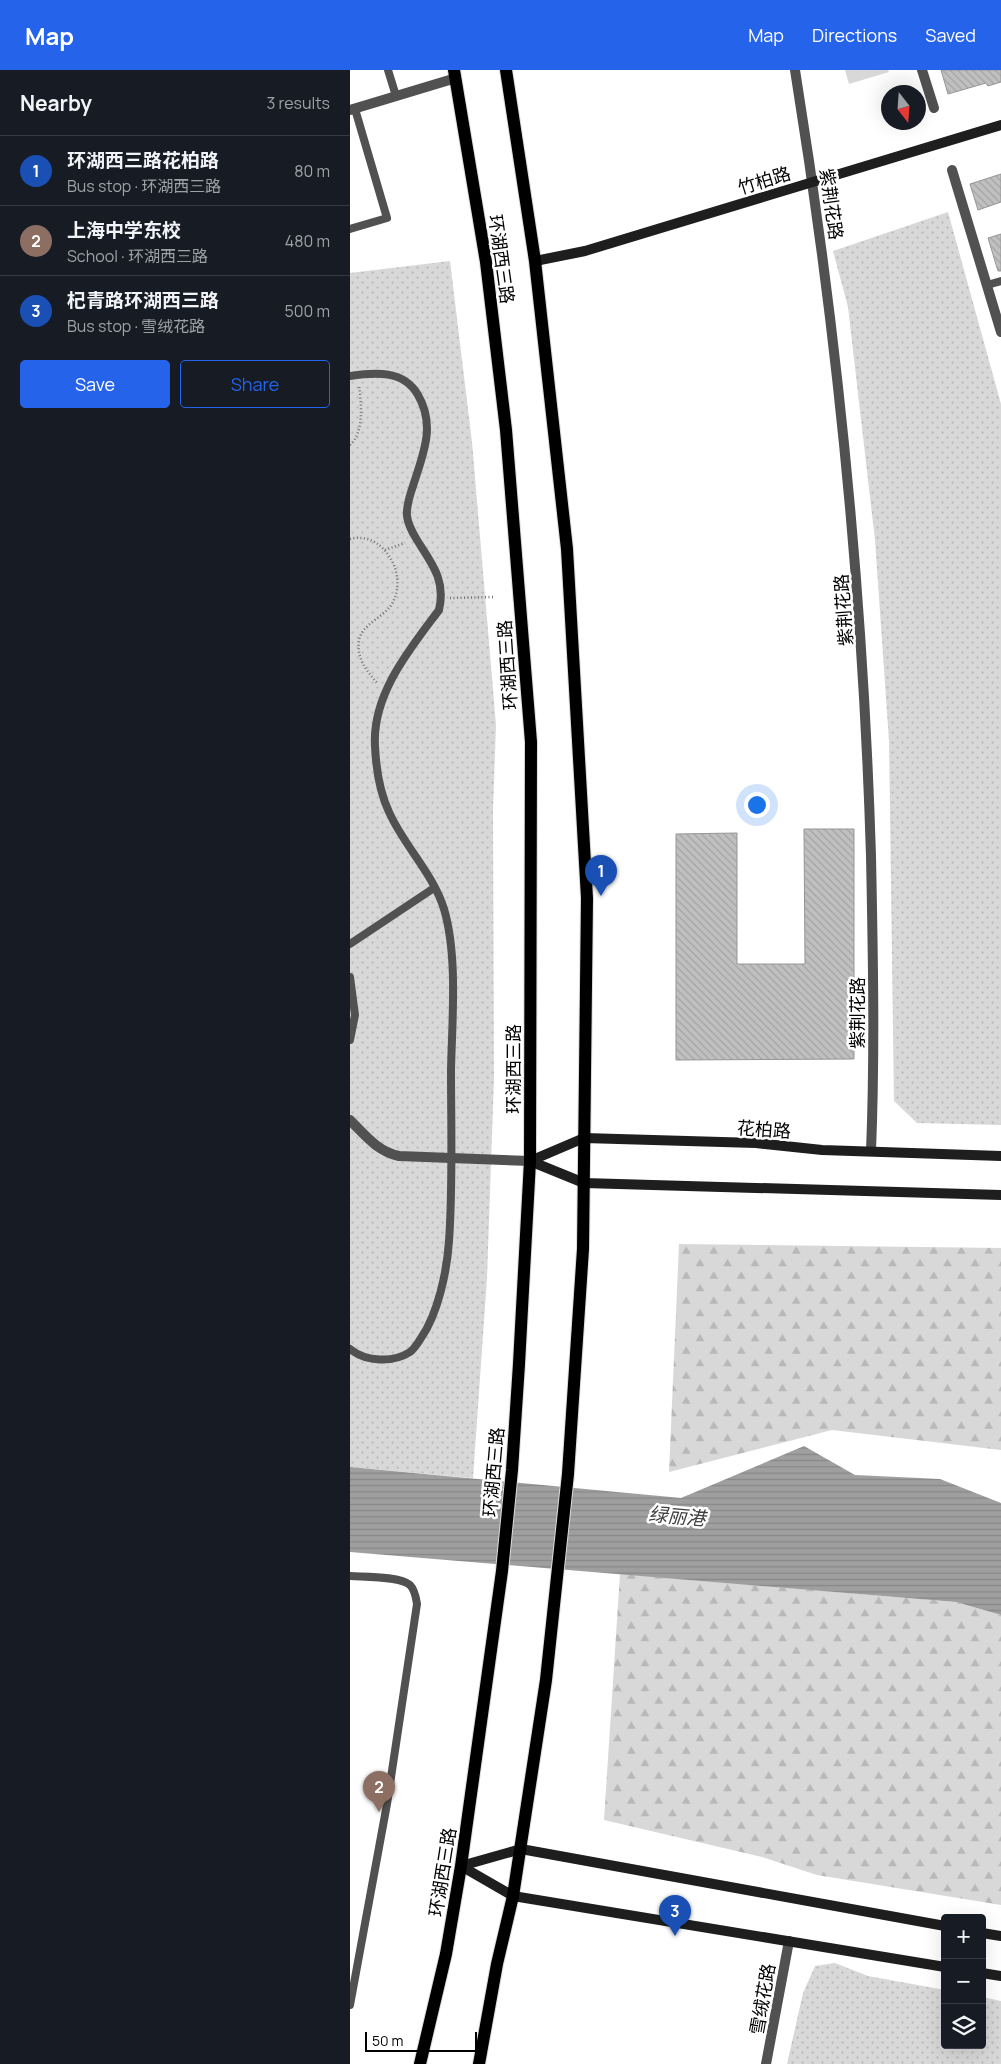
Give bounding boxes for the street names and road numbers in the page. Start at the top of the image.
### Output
street label: 竹柏路 [735,161,793,199]
street label: 紫荆花路 [815,167,849,241]
street label: 环湖西三路 [484,213,520,305]
street label: 紫荆花路 [829,573,857,647]
street label: 环湖西三路 [492,619,522,711]
street label: 紫荆花路 [845,977,869,1049]
street label: 环湖西三路 [501,1024,525,1114]
street label: 花柏路 [736,1115,792,1143]
street label: 环湖西三路 [477,1426,509,1518]
street label: 环湖西三路 [423,1826,461,1918]
street label: 雪绒花路 [744,1961,780,2037]

